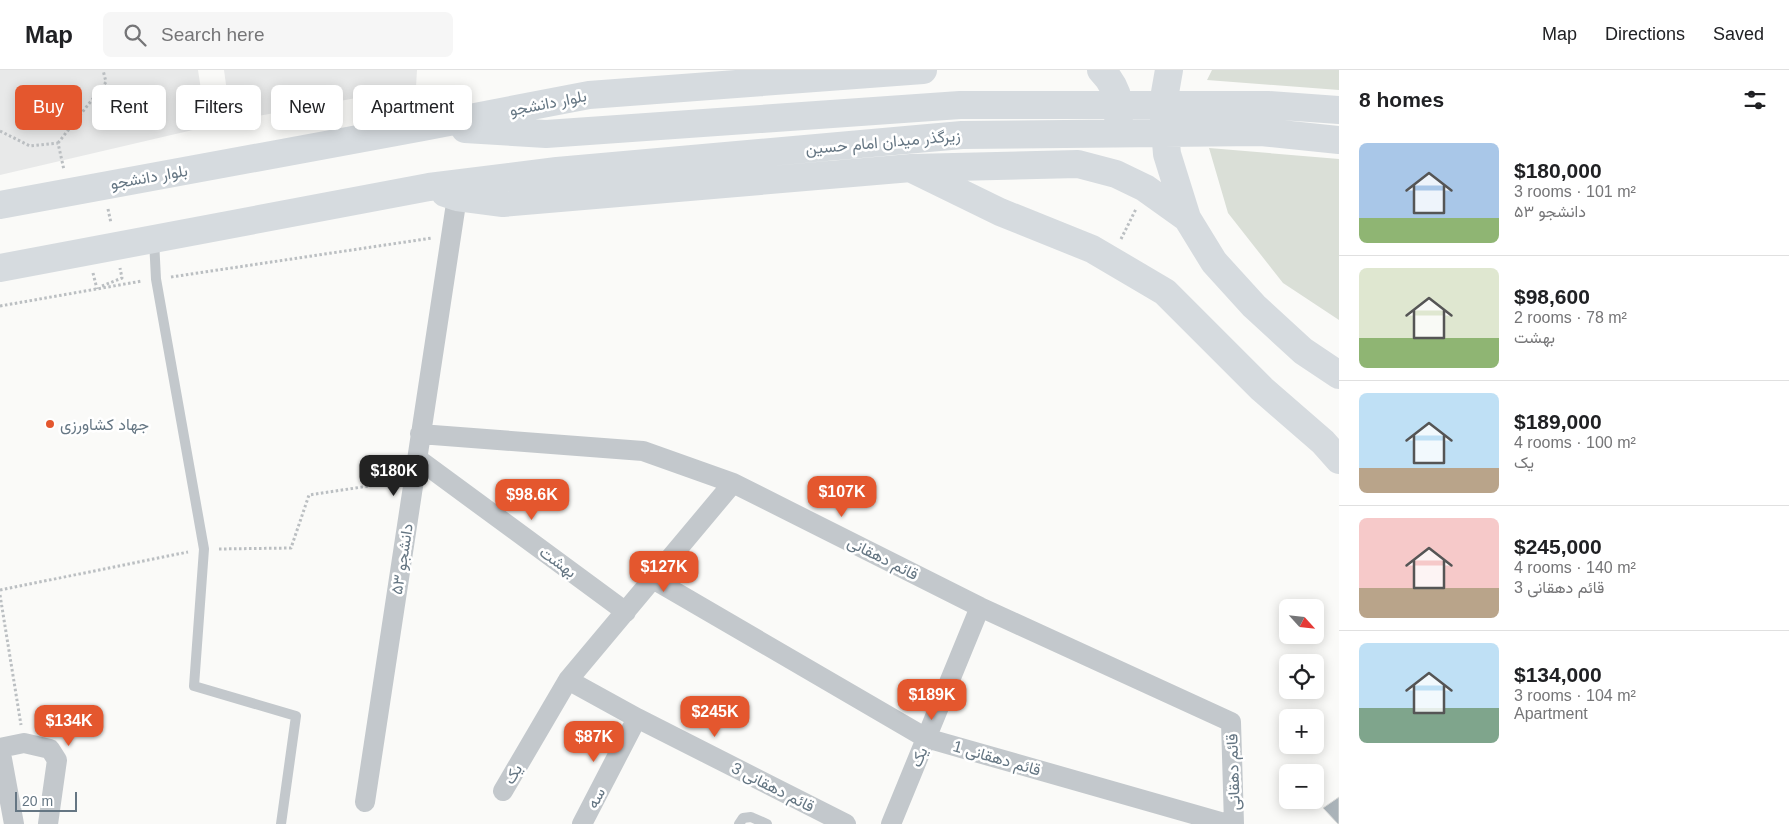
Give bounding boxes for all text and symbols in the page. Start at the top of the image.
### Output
search box [103,12,453,57]
text: Map [25,21,73,48]
icon: search [121,21,149,49]
text: Search here [161,24,265,45]
text: Map [1542,24,1577,44]
text: Directions [1605,24,1685,44]
text: Saved [1713,24,1764,44]
chip: Buy [15,85,82,130]
chip: Rent [92,85,166,130]
chip: Filters [176,85,261,130]
chip: New [271,85,343,130]
chip: Apartment [353,85,472,130]
icon: filters [1741,86,1769,114]
street label: بلوار دانشجو [508,87,588,121]
text: 8 homes [1359,88,1444,111]
street label: زیرگذر میدان امام حسین [805,127,961,159]
text: $180,000 [1514,159,1602,182]
street label: بلوار دانشجو [109,162,189,194]
icon: home [1399,163,1459,223]
text: 3 rooms · 101 m² [1514,183,1636,200]
text: دانشجو ۵۳ [1514,203,1586,220]
text: $98,600 [1514,285,1590,308]
icon: home [1399,288,1459,348]
text: 2 rooms · 78 m² [1514,309,1627,326]
text: بهشت [1514,329,1555,346]
text: $189,000 [1514,410,1602,433]
icon: home [1399,413,1459,473]
place label: جهاد کشاورزی [60,416,149,435]
marker: جهاد کشاورزی [44,418,56,430]
text: 4 rooms · 100 m² [1514,434,1636,451]
pin: $180K [359,454,429,497]
text: یک [1514,454,1534,471]
text: $180K [370,462,418,479]
pin: $107K [807,476,877,518]
pin: $98.6K [491,478,573,521]
text: $107K [818,483,866,500]
text: $98.6K [506,486,558,503]
street label: دانشجو ۵۳ [388,522,418,596]
street label: قائم دهقانی [844,533,921,585]
text: $245,000 [1514,535,1602,558]
icon: home [1399,538,1459,598]
street label: بهشت [535,543,580,583]
pin: $127K [629,550,699,593]
text: $127K [640,558,688,575]
text: 4 rooms · 140 m² [1514,559,1636,576]
text: قائم دهقانی 3 [1514,579,1604,596]
north arrow [1279,599,1324,644]
map controls [1279,599,1324,809]
button: locate [1279,654,1324,699]
icon: home [1399,663,1459,723]
text: $134,000 [1514,663,1602,686]
pin: $189K [897,678,967,721]
text: $189K [908,686,956,703]
text: 3 rooms · 104 m² [1514,687,1636,704]
pin: $245K [680,696,750,738]
text: $245K [691,703,739,720]
pin: $134K [34,704,104,747]
text: Apartment [1514,705,1588,722]
button: + [1279,709,1324,754]
text: $134K [45,712,93,729]
pin: $87K [564,720,624,763]
text: $87K [575,728,613,745]
street label: قائم دهقانی [1223,733,1245,811]
street label: قائم دهقانی 1 [951,737,1043,781]
street label: یک [907,745,932,770]
street label: قائم دهقانی 3 [728,759,817,817]
street label: یک [501,761,526,787]
button: − [1279,764,1324,809]
street label: سه [584,785,608,811]
scale bar [15,789,78,812]
text: 20 m [22,793,53,809]

